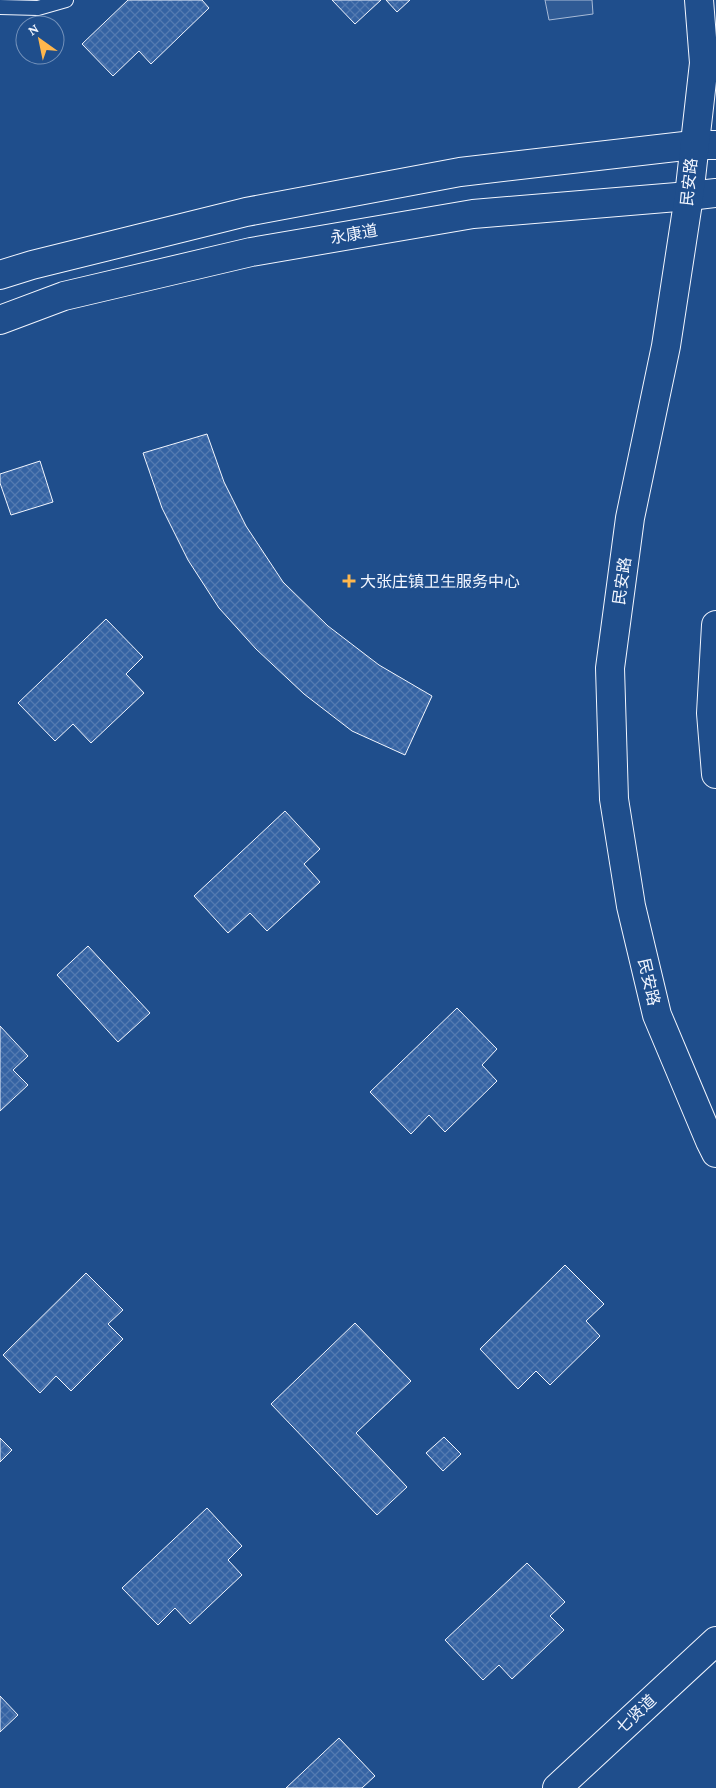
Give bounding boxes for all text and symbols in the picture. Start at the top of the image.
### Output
north arrow [15,15,65,65]
text: N [25,20,42,38]
street label: 民安路 [678,157,700,207]
street label: 永康道 [329,221,379,247]
street label: 民安路 [610,556,634,606]
place label: 大张庄镇卫生服务中心 [360,573,520,590]
marker: 大张庄镇卫生服务中心 [342,574,356,588]
street label: 民安路 [635,957,663,1007]
street label: 七贤道 [613,1691,659,1737]

